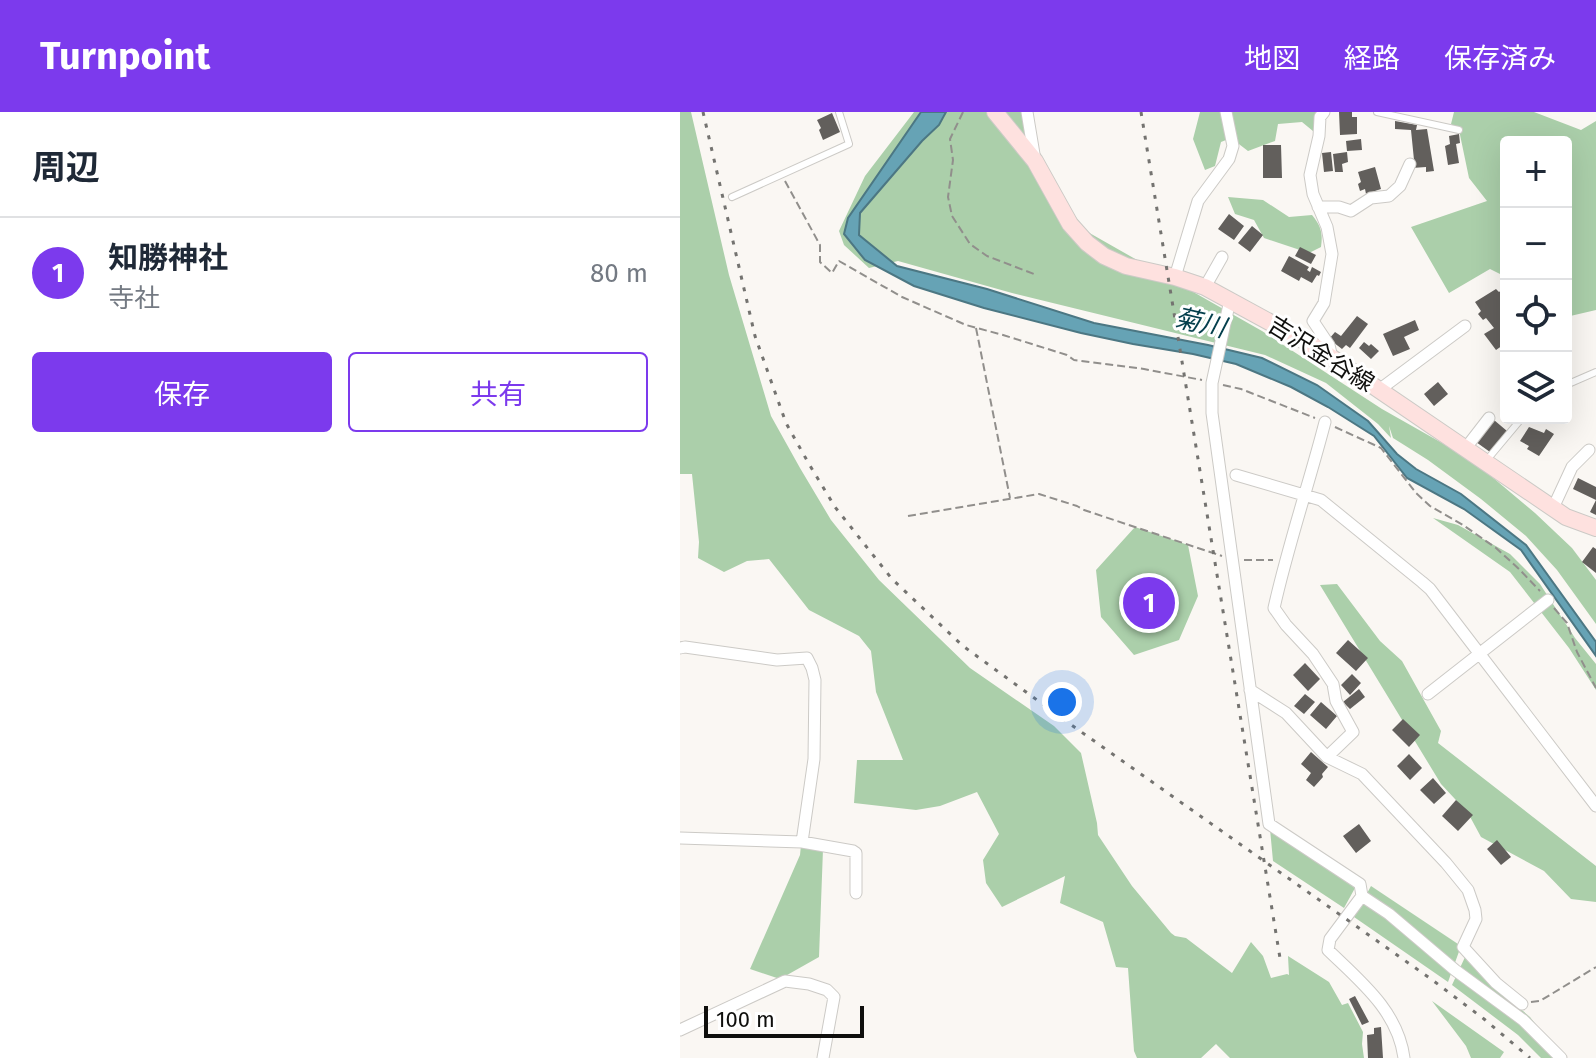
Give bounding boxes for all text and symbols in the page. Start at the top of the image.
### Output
text: Turnpoint [40,33,210,79]
text: 地図 [1244,42,1300,75]
text: 経路 [1344,42,1400,75]
text: 保存済み [1444,42,1556,75]
map controls [1500,136,1572,424]
button: + [1500,136,1572,208]
text: 周辺 [32,147,100,188]
button: − [1500,208,1572,280]
text: 知勝神社 [108,240,228,276]
text: 1 [52,258,64,289]
text: 80 m [590,258,648,289]
button: locate [1500,280,1572,352]
text: 寺社 [108,283,160,314]
water label: 菊川 [1171,302,1232,345]
street label: 吉沢金谷線 [1263,310,1379,398]
button: 保存 [32,352,332,432]
button: 共有 [348,352,648,432]
button: layers [1500,352,1572,424]
pin: 1 [1123,573,1175,633]
your location [1042,682,1082,722]
scale bar [704,1002,864,1038]
text: 100 m [716,1006,775,1033]

